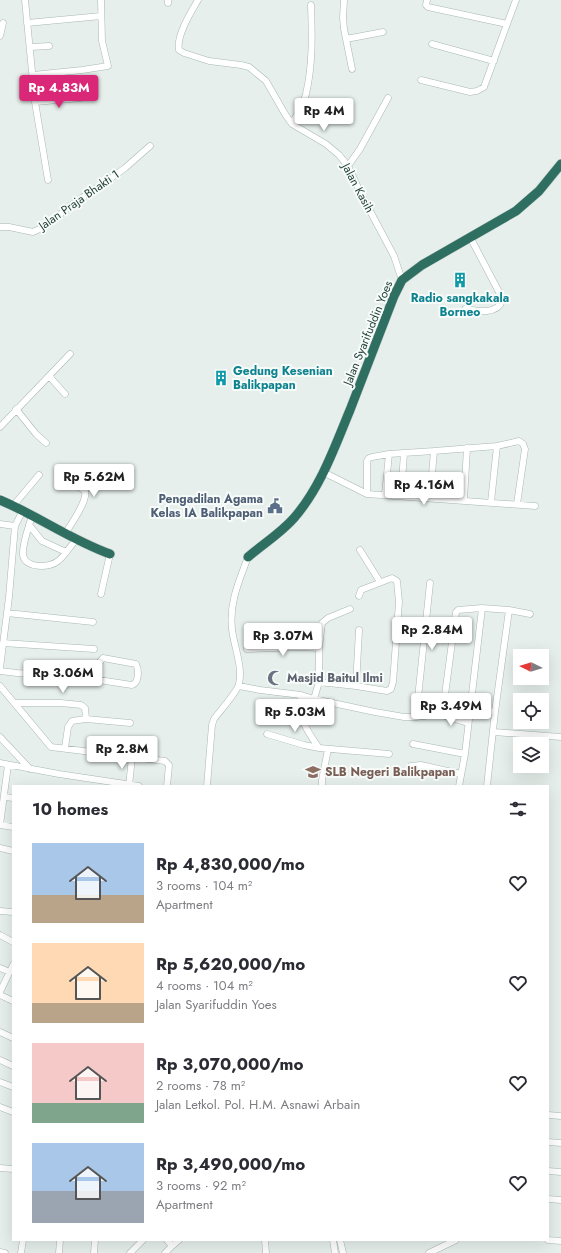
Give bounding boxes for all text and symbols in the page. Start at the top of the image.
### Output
pin: Rp 4.83M [18,75,100,109]
text: Rp 4.83M [28,78,90,97]
pin: Rp 4M [296,98,352,132]
text: Rp 4M [304,101,345,120]
street label: Jalan Kasih [336,158,379,216]
street label: Jalan Praja Bhakti 1 [33,165,123,236]
building icon: Radio sangkakala Borneo [451,271,469,289]
street label: Jalan Syarifuddin Yoes [338,278,397,390]
place label: Radio sangkakala Borneo [411,289,509,321]
place label: Gedung Kesenian Balikpapan [233,362,333,394]
building icon: Gedung Kesenian Balikpapan [212,369,230,387]
pin: Rp 5.62M [53,464,135,498]
text: Rp 5.62M [63,467,125,486]
pin: Rp 4.16M [383,472,465,506]
text: Rp 4.16M [394,475,454,494]
place label: Pengadilan Agama Kelas IA Balikpapan [150,490,263,522]
public building icon: Pengadilan Agama Kelas IA Balikpapan [266,497,284,515]
pin: Rp 2.84M [391,617,473,651]
text: Rp 2.84M [401,620,463,639]
pin: Rp 3.07M [242,623,324,657]
text: Rp 3.07M [253,626,313,645]
north arrow [513,649,549,685]
map controls [513,649,549,773]
pin: Rp 3.06M [22,660,104,694]
text: Rp 3.06M [32,663,94,682]
mosque icon: Masjid Baitul Ilmi [266,669,284,687]
place label: Masjid Baitul Ilmi [287,669,383,687]
pin: Rp 3.49M [410,693,492,727]
button: locate [513,693,549,729]
text: Rp 3.49M [420,696,482,715]
pin: Rp 5.03M [254,699,336,733]
text: Rp 5.03M [264,702,326,721]
pin: Rp 2.8M [85,736,159,770]
button: layers [513,737,549,773]
text: Rp 2.8M [96,739,148,758]
school or university icon: SLB Negeri Balikpapan [304,763,322,781]
place label: SLB Negeri Balikpapan [325,763,456,781]
text: 10 homes [32,797,108,821]
icon: filters [507,798,529,820]
text: Rp 4,830,000/mo [156,852,305,876]
icon: home [64,859,112,907]
icon: heart [507,872,529,894]
text: 3 rooms · 104 m² [156,876,252,895]
text: Apartment [156,895,213,914]
text: Rp 5,620,000/mo [156,952,305,976]
icon: home [64,959,112,1007]
icon: heart [507,972,529,994]
text: 4 rooms · 104 m² [156,976,253,995]
text: Jalan Syarifuddin Yoes [156,995,277,1014]
text: Rp 3,070,000/mo [156,1052,304,1076]
icon: home [64,1059,112,1107]
icon: heart [507,1072,529,1094]
text: 2 rooms · 78 m² [156,1076,245,1095]
text: Jalan Letkol. Pol. H.M. Asnawi Arbain [156,1095,360,1114]
text: Rp 3,490,000/mo [156,1152,305,1176]
icon: home [64,1159,112,1207]
icon: heart [507,1172,529,1194]
text: 3 rooms · 92 m² [156,1176,246,1195]
text: Apartment [156,1195,213,1214]

